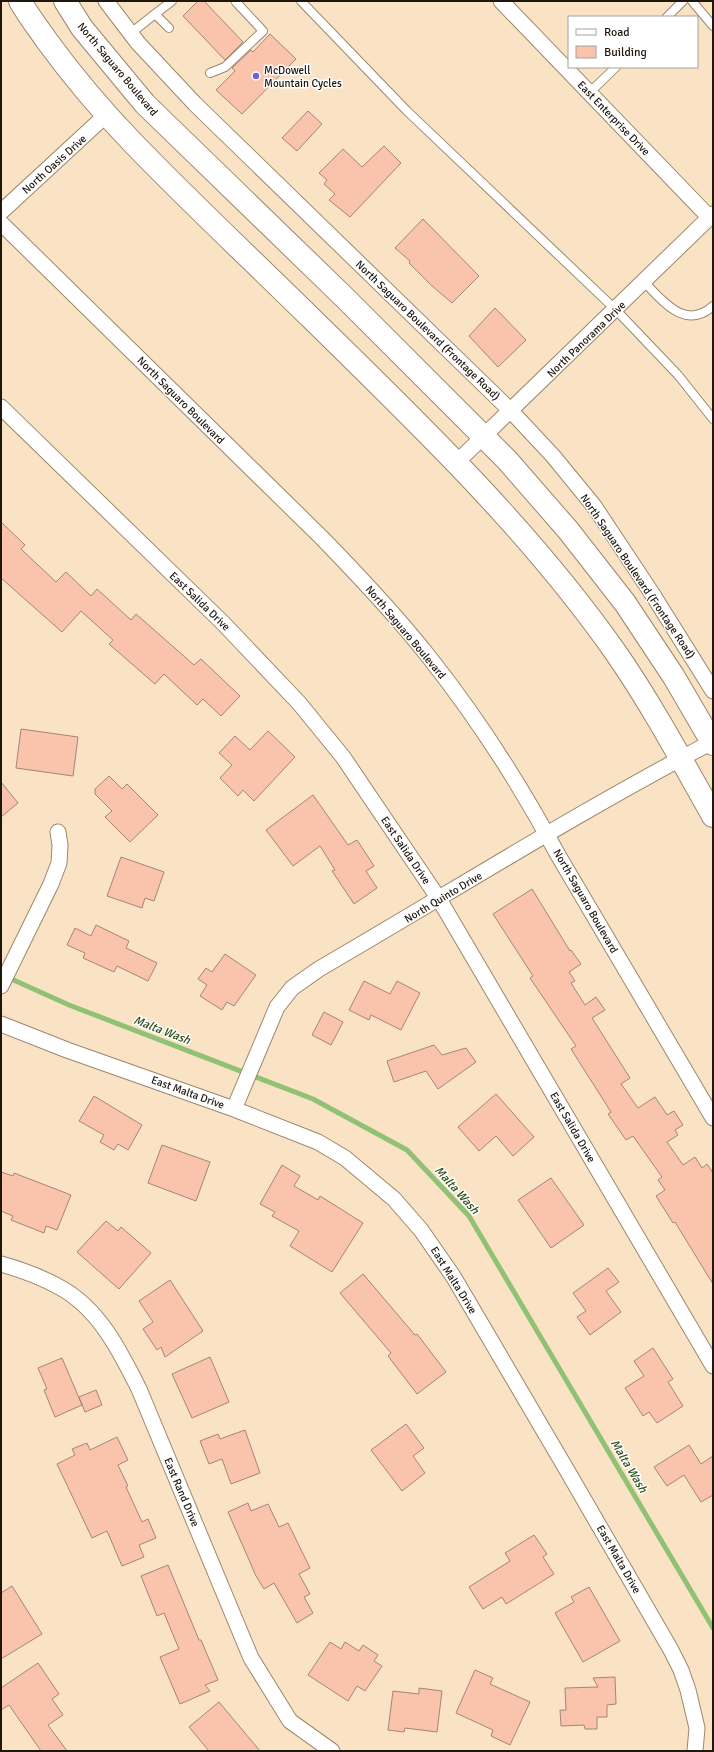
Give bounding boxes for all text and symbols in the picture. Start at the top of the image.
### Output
legend [568,16,698,68]
street label: North Saguaro Boulevard [75,20,161,119]
text: Road [604,25,630,40]
text: Building [604,45,647,60]
place label: McDowell Mountain Cycles [264,64,342,90]
marker: McDowell Mountain Cycles [251,71,261,81]
street label: East Enterprise Drive [575,78,653,158]
street label: North Oasis Drive [19,132,89,197]
street label: North Saguaro Boulevard (Frontage Road) [353,258,502,403]
street label: North Panorama Drive [544,299,628,380]
street label: North Saguaro Boulevard [134,354,227,447]
street label: North Saguaro Boulevard (Frontage Road) [578,492,698,661]
street label: East Salida Drive [167,569,233,634]
street label: North Saguaro Boulevard [363,583,449,682]
street label: East Salida Drive [378,814,433,887]
street label: North Saguaro Boulevard [550,847,621,956]
street label: North Quinto Drive [402,869,484,926]
water label: Malta Wash [131,1013,193,1048]
street label: East Malta Drive [150,1073,226,1112]
street label: East Salida Drive [547,1090,598,1165]
water label: Malta Wash [431,1163,482,1218]
street label: East Malta Drive [428,1244,479,1316]
water label: Malta Wash [607,1437,651,1496]
street label: East Rand Drive [161,1456,202,1529]
street label: East Malta Drive [594,1523,643,1596]

